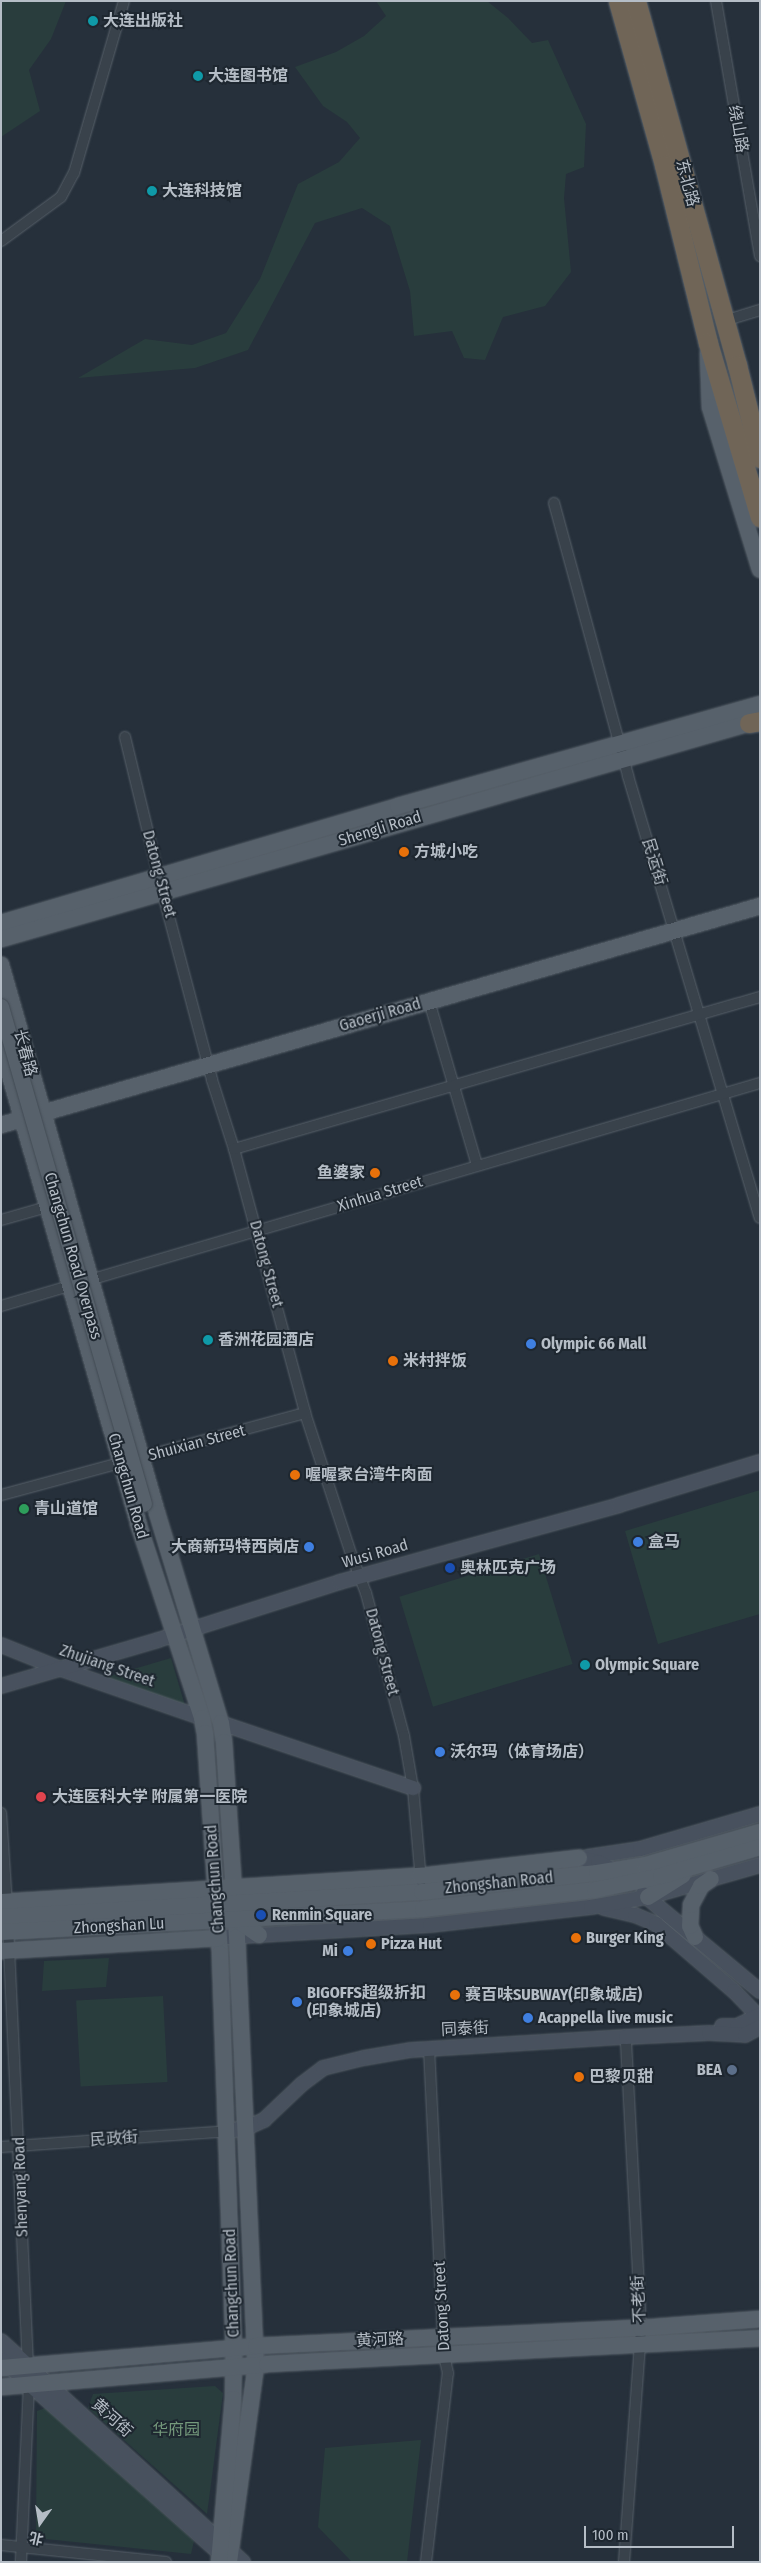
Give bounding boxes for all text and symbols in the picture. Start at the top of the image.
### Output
place label: 大连出版社 [103,11,183,31]
marker: 大连出版社 [87,15,99,27]
place label: 大连图书馆 [208,66,288,86]
marker: 大连图书馆 [192,70,204,82]
street label: 绕山路 [724,104,752,154]
street label: 东北路 [672,157,702,209]
place label: 大连科技馆 [162,181,242,201]
marker: 大连科技馆 [146,185,158,197]
street label: Shengli Road [336,807,424,851]
street label: Datong Street [138,828,180,920]
street label: 民运街 [638,836,670,888]
place label: 方城小吃 [414,842,478,862]
marker: 方城小吃 [398,846,410,858]
street label: Gaoerji Road [337,994,423,1036]
street label: 长春路 [10,1027,40,1079]
place label: 鱼婆家 [317,1163,365,1183]
marker: 鱼婆家 [369,1167,381,1179]
street label: Changchun Road Overpass [40,1170,106,1342]
street label: Xinhua Street [335,1172,425,1216]
street label: Datong Street [245,1218,287,1310]
place label: 香洲花园酒店 [218,1330,314,1350]
marker: 香洲花园酒店 [202,1334,214,1346]
place label: Olympic 66 Mall [541,1334,646,1354]
marker: Olympic 66 Mall [525,1338,537,1350]
place label: 米村拌饭 [403,1351,467,1371]
marker: 米村拌饭 [387,1355,399,1367]
street label: Shuixian Street [147,1421,247,1465]
street label: Changchun Road [104,1431,152,1541]
place label: 喔喔家台湾牛肉面 [305,1465,433,1485]
marker: 喔喔家台湾牛肉面 [289,1469,301,1481]
place label: 青山道馆 [34,1499,98,1519]
marker: 青山道馆 [18,1503,30,1515]
place label: 盒马 [648,1532,680,1552]
street label: Wusi Road [340,1535,410,1573]
marker: 盒马 [632,1536,644,1548]
place label: 大商新玛特西岗店 [171,1537,299,1557]
marker: 大商新玛特西岗店 [303,1541,315,1553]
place label: 奥林匹克广场 [460,1558,556,1578]
marker: 奥林匹克广场 [444,1562,456,1574]
street label: Datong Street [361,1606,403,1698]
street label: Zhujiang Street [57,1641,157,1691]
place label: Olympic Square [595,1655,699,1675]
marker: Olympic Square [579,1659,591,1671]
place label: 沃尔玛（体育场店） [450,1742,594,1762]
marker: 沃尔玛（体育场店） [434,1746,446,1758]
place label: 大连医科大学 附属第一医院 [52,1787,247,1807]
marker: 大连医科大学 附属第一医院 [34,1790,48,1804]
street label: Changchun Road [202,1824,228,1934]
street label: Zhongshan Road [444,1868,554,1898]
place label: Renmin Square [272,1905,372,1925]
marker: Renmin Square [254,1908,268,1922]
street label: Zhongshan Lu [73,1914,165,1938]
place label: Burger King [586,1928,664,1948]
marker: Burger King [570,1932,582,1944]
place label: Pizza Hut [381,1934,442,1954]
marker: Pizza Hut [365,1938,377,1950]
place label: Mi [322,1941,338,1961]
marker: Mi [342,1945,354,1957]
place label: BIGOFFS超级折扣 (印象城店) [307,1983,426,2021]
place label: 赛百味SUBWAY(印象城店) [465,1985,642,2005]
marker: 赛百味SUBWAY(印象城店) [449,1989,461,2001]
marker: BIGOFFS超级折扣 (印象城店) [291,1996,303,2008]
place label: Acappella live music [538,2008,673,2028]
marker: Acappella live music [522,2012,534,2024]
street label: 同泰街 [441,2018,489,2040]
place label: BEA [697,2060,722,2080]
marker: BEA [726,2064,738,2076]
place label: 巴黎贝甜 [589,2067,653,2087]
marker: 巴黎贝甜 [573,2071,585,2083]
street label: 民政街 [89,2128,139,2150]
street label: Shenyang Road [10,2137,32,2237]
street label: Changchun Road [221,2228,243,2338]
street label: Datong Street [430,2261,454,2351]
street label: 不老街 [628,2275,650,2323]
street label: 黄河路 [356,2329,404,2351]
street label: 黄河街 [88,2395,136,2441]
park label: 华府园 [152,2420,200,2440]
north arrow [15,2498,65,2548]
scale bar [586,2516,736,2548]
text: 100 m [592,2526,629,2544]
text: 北 [28,2528,45,2548]

